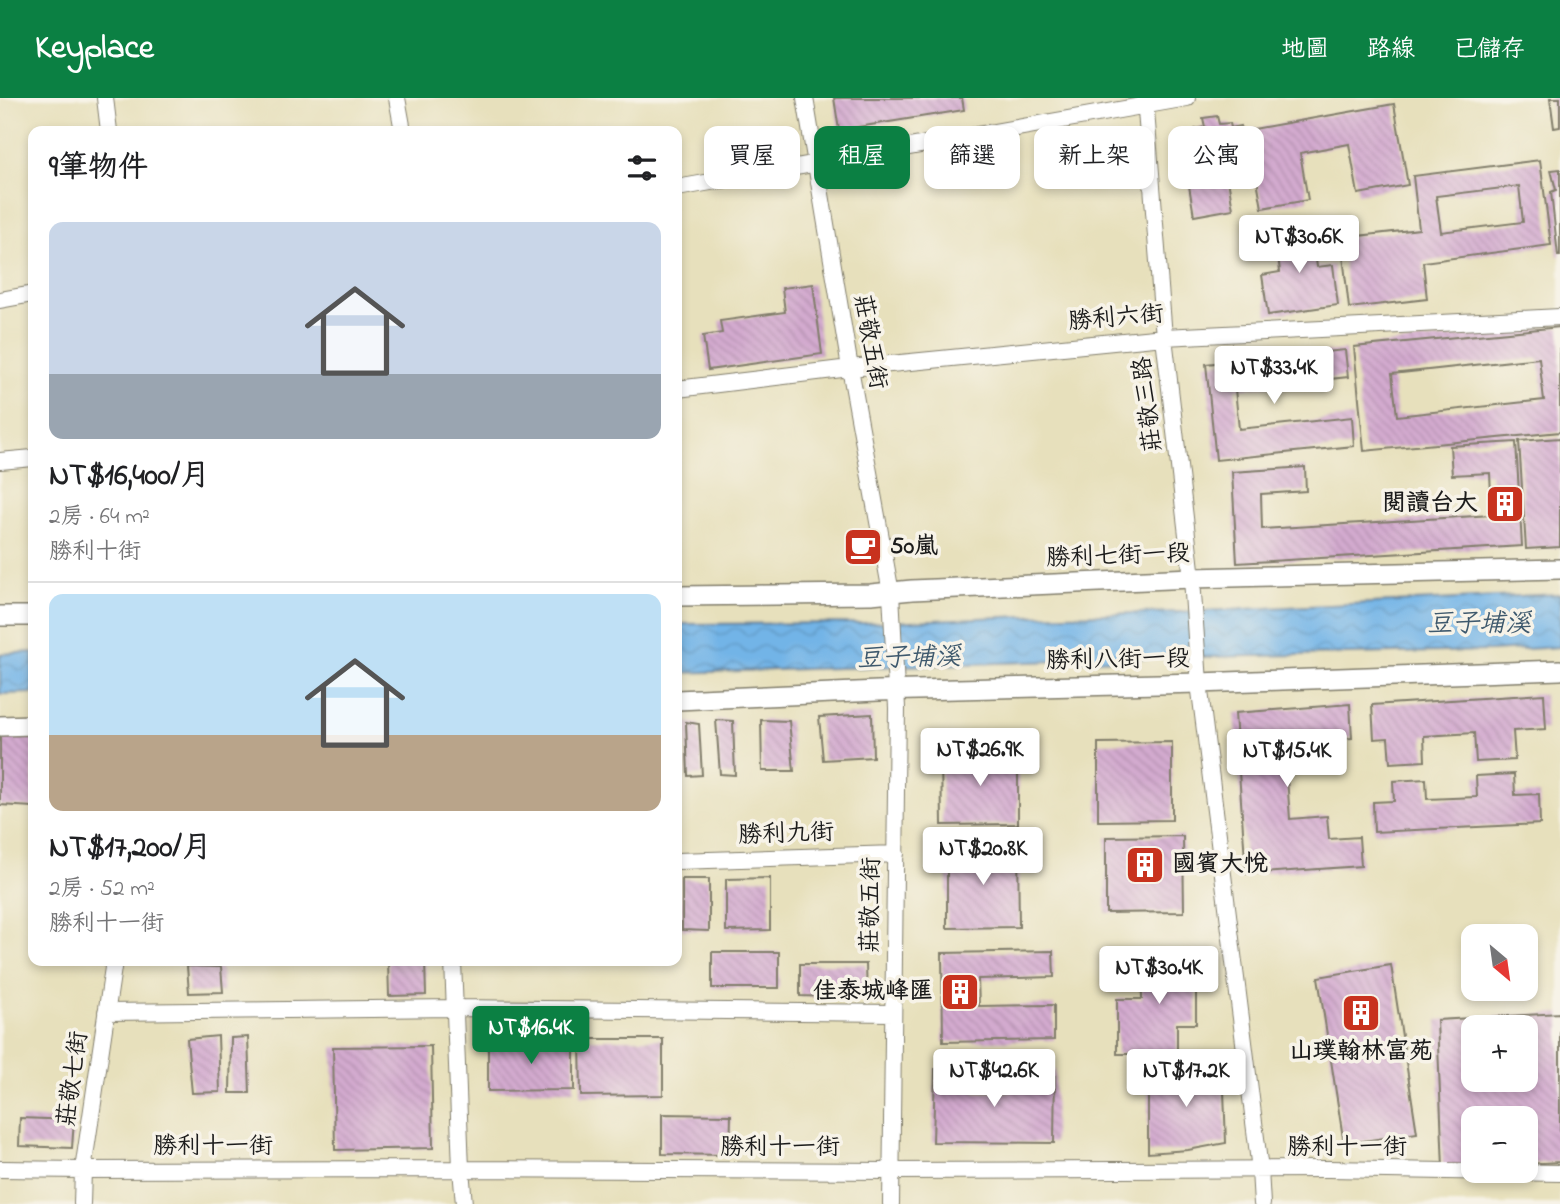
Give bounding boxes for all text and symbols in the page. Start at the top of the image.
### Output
text: Keyplace [35,25,154,73]
text: 地圖 [1281,33,1329,68]
text: 路線 [1367,33,1415,68]
text: 已儲存 [1453,33,1525,68]
chip: 買屋 [704,126,800,189]
chip: 租屋 [814,126,910,189]
chip: 篩選 [924,126,1020,189]
chip: 新上架 [1034,126,1154,189]
chip: 公寓 [1168,126,1264,189]
text: 9筆物件 [49,147,148,191]
icon: filters [623,149,661,187]
pin: NT$30.6K [1227,216,1371,275]
text: NT$30.6K [1255,221,1343,254]
icon: home [292,268,418,394]
street label: 莊敬五街 [843,292,895,392]
street label: 勝利六街 [1067,297,1165,341]
pin: NT$33.4K [1202,346,1346,406]
text: NT$33.4K [1231,352,1317,385]
street label: 莊敬三路 [1126,354,1172,454]
text: NT$16,400/月 [49,455,210,499]
building icon: 閱讀台大 [1484,483,1526,525]
place label: 閱讀台大 [1382,487,1478,522]
text: 2房 · 64 m² [49,501,150,534]
cafe icon: 50嵐 [842,526,884,568]
place label: 50嵐 [890,530,938,565]
text: 勝利十街 [49,536,141,569]
street label: 勝利七街一段 [1045,537,1191,577]
water label: 豆子埔溪 [1427,606,1533,644]
water label: 豆子埔溪 [857,639,963,679]
icon: home [292,640,418,766]
street label: 勝利八街一段 [1046,642,1190,680]
pin: NT$26.9K [908,728,1052,788]
pin: NT$15.4K [1215,730,1359,789]
text: NT$26.9K [937,734,1023,767]
text: NT$15.4K [1243,735,1331,768]
street label: 勝利九街 [737,816,835,854]
text: NT$17,200/月 [49,827,212,871]
pin: NT$20.8K [911,828,1055,887]
text: NT$20.8K [939,833,1027,866]
building icon: 國賓大悅 [1124,844,1166,886]
place label: 國賓大悅 [1172,848,1268,883]
street label: 莊敬五街 [854,857,890,953]
text: 2房 · 52 m² [49,873,155,906]
text: 勝利十一街 [49,908,164,941]
north arrow [1461,924,1538,1001]
map controls [1461,924,1538,1183]
pin: NT$30.4K [1087,946,1231,1006]
text: NT$30.4K [1115,952,1203,985]
building icon: 佳泰城峰匯 [939,971,981,1013]
place label: 佳泰城峰匯 [813,975,933,1010]
building icon: 山璞翰林富苑 [1340,992,1382,1034]
pin: NT$16.4K [459,1006,603,1066]
text: NT$16.4K [488,1012,574,1045]
button: + [1461,1015,1538,1092]
street label: 莊敬七街 [50,1029,98,1129]
place label: 山璞翰林富苑 [1289,1035,1433,1070]
pin: NT$42.6K [922,1049,1066,1109]
pin: NT$17.2K [1114,1049,1258,1109]
text: NT$42.6K [949,1055,1039,1088]
text: NT$17.2K [1143,1055,1229,1088]
button: − [1461,1106,1538,1183]
street label: 勝利十一街 [153,1130,273,1165]
street label: 勝利十一街 [720,1131,840,1166]
street label: 勝利十一街 [1287,1131,1407,1166]

